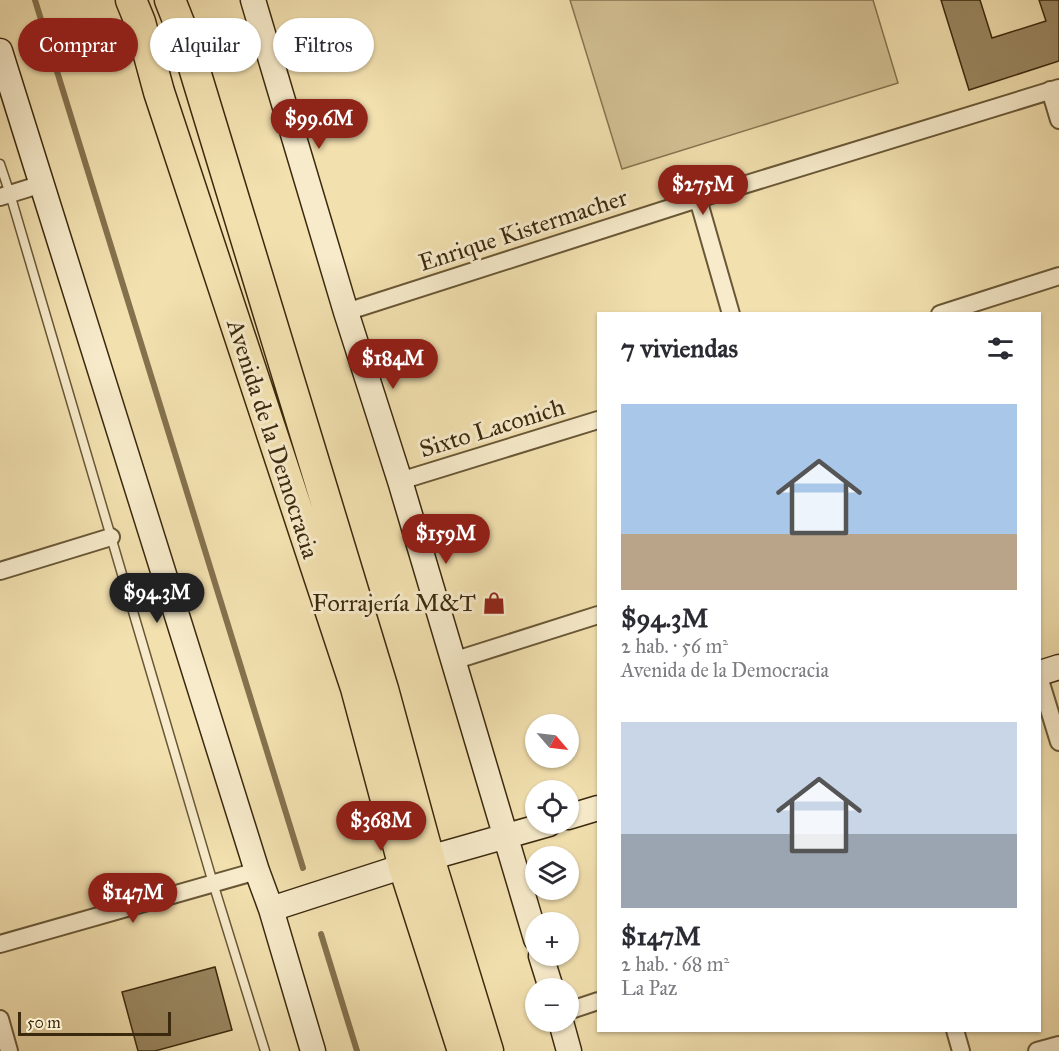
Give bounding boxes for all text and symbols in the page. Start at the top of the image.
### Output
chip: Comprar [18,18,138,72]
chip: Alquilar [150,18,261,72]
chip: Filtros [273,18,374,72]
pin: $99.6M [270,99,368,150]
text: $99.6M [285,106,353,130]
pin: $275M [661,165,745,216]
text: $275M [672,172,734,196]
street label: Enrique Kistermacher [415,182,631,278]
street label: Avenida de la Democracia [220,315,326,563]
text: 7 viviendas [621,332,738,364]
icon: filters [984,332,1017,365]
pin: $184M [351,339,435,390]
text: $184M [362,346,424,370]
street label: Sixto Laconich [416,392,568,464]
icon: home [765,443,873,551]
pin: $159M [404,514,488,565]
text: $159M [416,521,476,545]
pin: $94.3M [108,573,206,624]
text: $94.3M [123,580,191,604]
place label: Forrajería M&T [312,588,476,618]
shop icon: Forrajería M&T [481,590,507,616]
text: $94.3M [621,602,708,634]
text: 2 hab. · 56 m² [621,634,728,658]
text: Avenida de la Democracia [621,658,829,682]
north arrow [525,714,579,768]
map controls [525,714,579,1032]
icon: home [765,761,873,869]
button: locate [525,780,579,834]
pin: $368M [339,801,423,852]
text: $368M [350,808,412,832]
button: layers [525,846,579,900]
pin: $147M [91,873,175,924]
text: $147M [102,880,164,904]
button: + [525,912,579,966]
text: $147M [621,920,701,952]
text: 2 hab. · 68 m² [621,952,729,976]
text: La Paz [621,976,677,1000]
button: − [525,978,579,1032]
scale bar [18,1009,171,1036]
text: 50 m [27,1013,61,1032]

